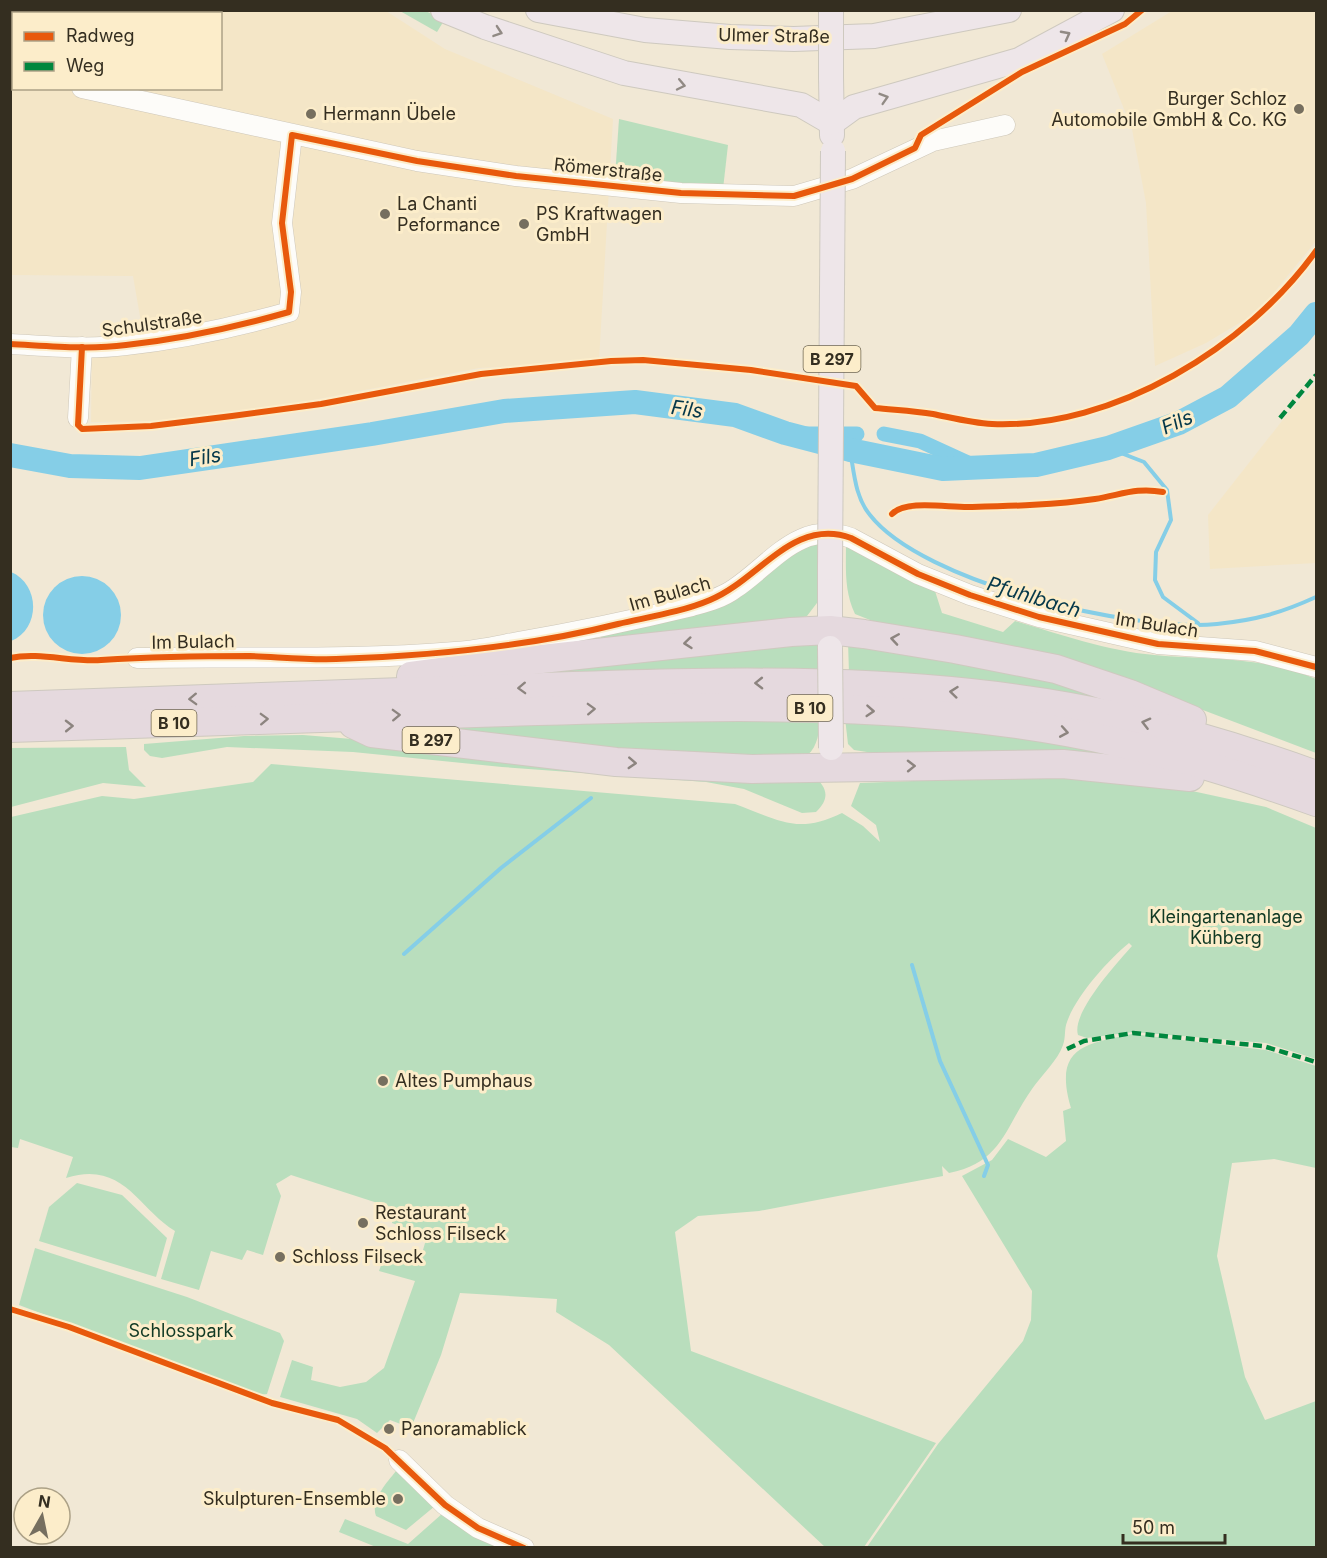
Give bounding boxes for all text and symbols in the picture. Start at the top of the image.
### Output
legend [12,12,222,90]
one-way arrow [492,24,503,37]
street label: Ulmer Straße [718,24,830,47]
text: Radweg [66,25,135,46]
one-way arrow [1060,31,1070,42]
text: Weg [66,55,104,76]
one-way arrow [676,78,686,91]
place label: Burger Schloz Automobile GmbH & Co. KG [1051,88,1287,130]
one-way arrow [878,93,889,105]
place label: Hermann Übele [323,102,456,124]
marker: Burger Schloz Automobile GmbH & Co. KG [1292,102,1306,116]
marker: Hermann Übele [304,107,318,121]
street label: Römerstraße [553,153,663,186]
place label: La Chanti Peformance [397,193,500,235]
place label: PS Kraftwagen GmbH [536,203,662,245]
marker: La Chanti Peformance [378,207,392,221]
marker: PS Kraftwagen GmbH [517,217,531,231]
street label: Schulstraße [100,306,204,341]
road number: B 297 [804,346,860,372]
water label: Fils [669,395,705,423]
water label: Fils [1158,405,1196,439]
water label: Fils [187,443,223,471]
water label: Pfuhlbach [984,571,1084,623]
street label: Im Bulach [627,572,713,615]
street label: Im Bulach [1114,608,1200,641]
street label: Im Bulach [151,630,235,653]
one-way arrow [891,634,900,646]
one-way arrow [683,636,692,649]
one-way arrow [754,677,763,689]
one-way arrow [517,682,526,695]
one-way arrow [949,686,958,699]
one-way arrow [189,693,198,706]
road number: B 10 [788,695,832,721]
one-way arrow [587,703,596,716]
one-way arrow [866,704,875,717]
one-way arrow [392,709,401,721]
road number: B 10 [152,710,196,736]
one-way arrow [259,713,268,726]
one-way arrow [1141,718,1151,731]
one-way arrow [64,720,73,732]
one-way arrow [1059,726,1068,738]
road number: B 297 [402,727,460,753]
one-way arrow [628,756,637,769]
one-way arrow [907,759,916,772]
park label: Kleingartenanlage Kühberg [1149,906,1303,948]
place label: Altes Pumphaus [395,1070,533,1091]
marker: Altes Pumphaus [376,1074,390,1088]
place label: Restaurant Schloss Filseck [375,1202,506,1244]
marker: Restaurant Schloss Filseck [356,1216,370,1230]
place label: Schloss Filseck [292,1246,423,1267]
marker: Schloss Filseck [273,1250,287,1264]
park label: Schlosspark [129,1320,234,1341]
place label: Panoramablick [401,1418,527,1439]
marker: Panoramablick [382,1422,396,1436]
north arrow [12,1486,72,1546]
place label: Skulpturen-Ensemble [203,1488,386,1509]
text: N [37,1490,52,1512]
marker: Skulpturen-Ensemble [391,1492,405,1506]
scale bar [1123,1507,1225,1545]
text: 50 m [1132,1517,1175,1538]

